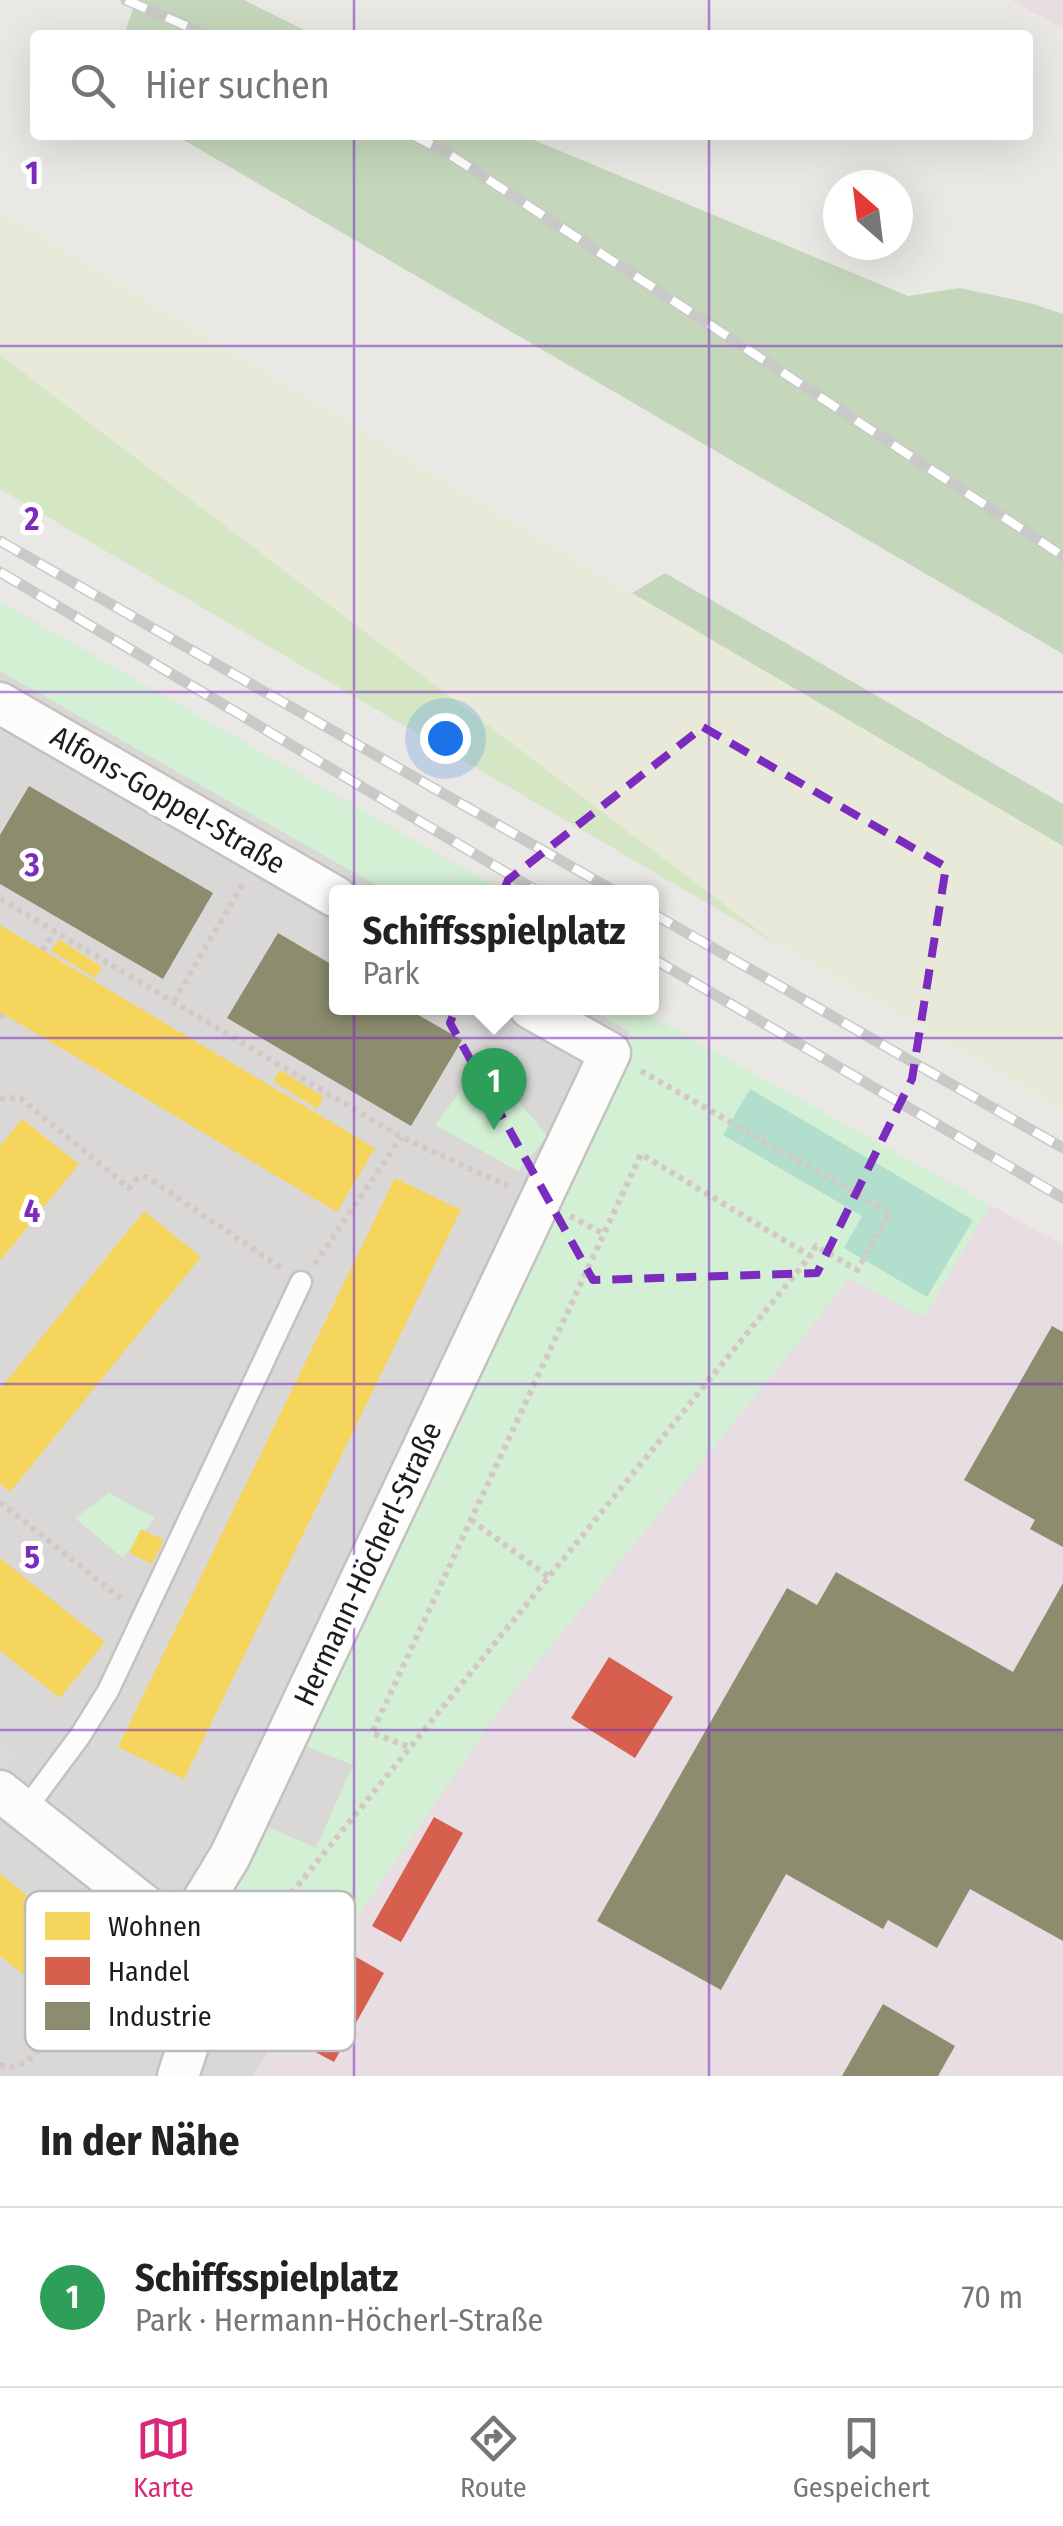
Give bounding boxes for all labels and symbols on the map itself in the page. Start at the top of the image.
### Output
text: 1 [25,154,39,192]
north arrow [823,170,913,260]
text: 2 [24,500,40,538]
your location [420,713,471,764]
street label: Alfons-Goppel-Straße [44,718,292,882]
text: 3 [23,846,40,884]
pin: 1 [462,1048,526,1130]
text: 4 [24,1192,40,1230]
street label: Hermann-Höcherl-Straße [286,1416,450,1712]
text: 5 [24,1538,40,1576]
legend [25,1891,355,2051]
text: Wohnen [108,1910,202,1943]
text: Handel [108,1955,190,1988]
text: Industrie [108,2000,212,2033]

